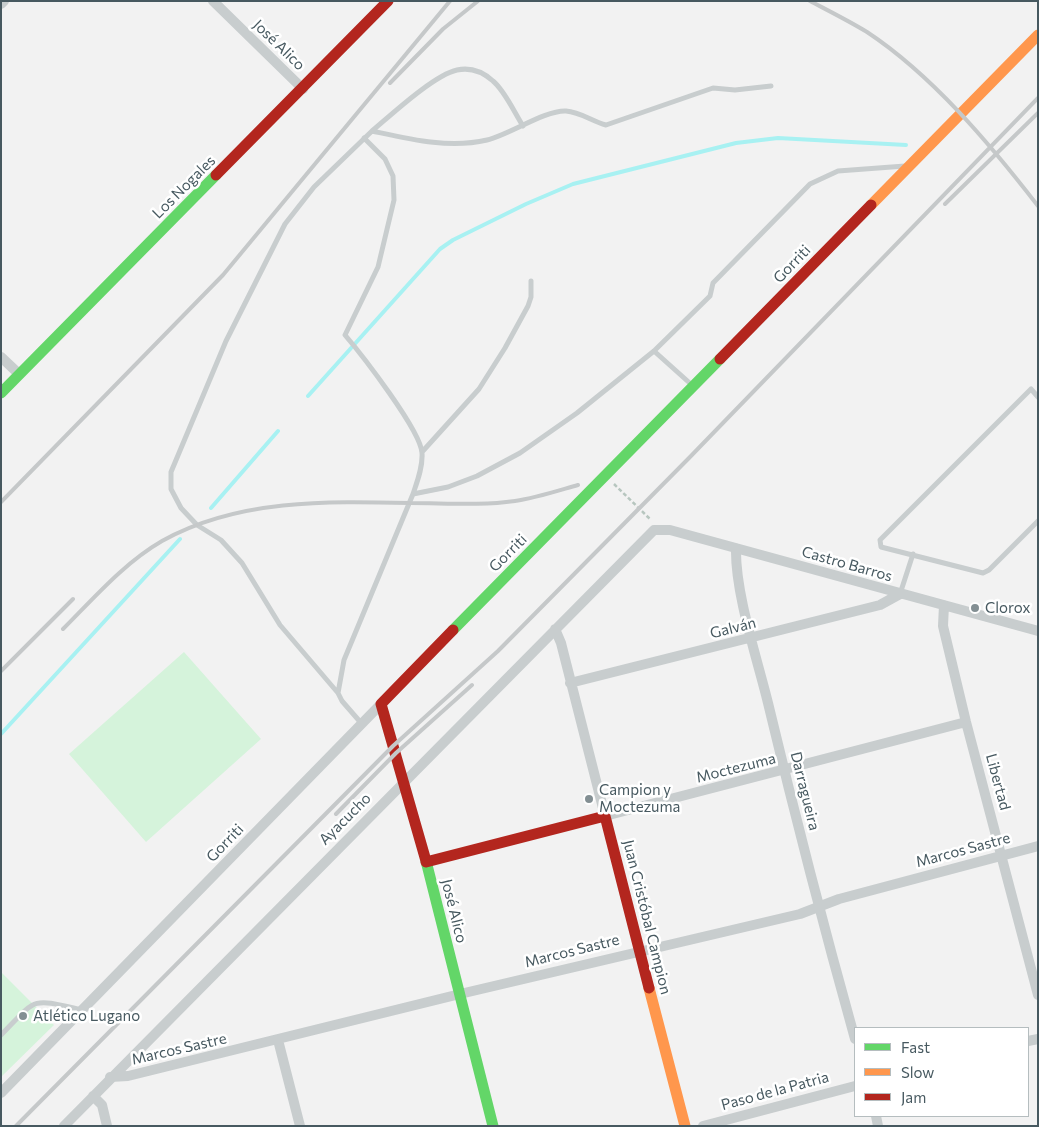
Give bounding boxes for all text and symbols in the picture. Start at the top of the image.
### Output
street label: José Alico [249,16,309,74]
street label: Los Nogales [149,152,219,222]
street label: Gorriti [770,241,814,287]
street label: Gorriti [485,530,531,576]
street label: Castro Barros [800,542,894,586]
place label: Clorox [985,599,1030,617]
marker: Clorox [969,602,981,614]
street label: Galván [708,614,758,642]
street label: Moctezuma [694,749,778,787]
street label: Darragueira [787,750,823,832]
street label: Libertad [982,752,1014,812]
place label: Campion y Moctezuma [599,781,680,816]
street label: Ayacucho [315,789,375,849]
marker: Campion y Moctezuma [583,793,595,805]
street label: Gorriti [203,820,247,866]
street label: Marcos Sastre [914,829,1012,871]
street label: Juan Cristóbal Campion [619,838,675,996]
street label: José Alico [437,877,471,945]
street label: Marcos Sastre [523,931,621,971]
place label: Atlético Lugano [33,1007,140,1025]
marker: Atlético Lugano [17,1010,29,1022]
legend [854,1027,1029,1117]
street label: Marcos Sastre [130,1029,228,1069]
text: Fast [901,1038,930,1056]
text: Slow [901,1063,934,1081]
street label: Paso de la Patria [719,1068,831,1114]
text: Jam [901,1088,926,1106]

